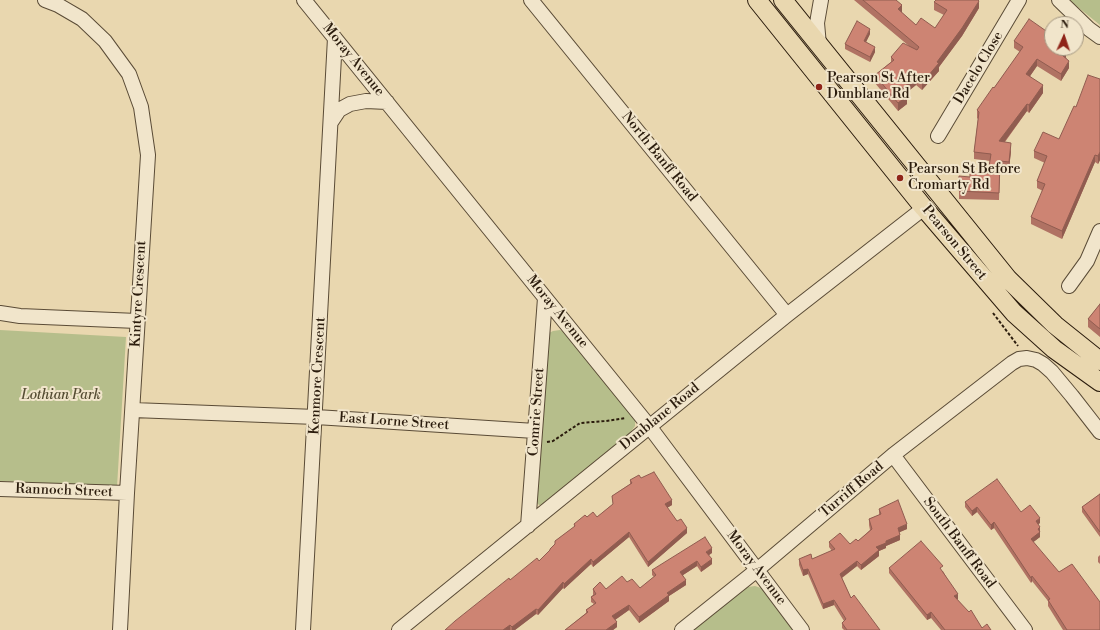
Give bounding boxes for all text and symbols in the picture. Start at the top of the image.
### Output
north arrow [1044,16,1084,56]
text: N [1060,18,1069,32]
street label: Moray Avenue [318,20,388,100]
street label: Dacelo Close [951,29,1007,107]
place label: Pearson St After Dunblane Rd [827,71,930,104]
marker: Pearson St After Dunblane Rd [814,82,824,92]
street label: North Banff Road [618,109,700,205]
place label: Pearson St Before Cromarty Rd [908,162,1021,194]
marker: Pearson St Before Cromarty Rd [895,173,905,183]
street label: Pearson Street [918,202,990,284]
street label: Kintyre Crescent [128,240,150,348]
street label: Moray Avenue [522,272,592,352]
street label: Kenmore Crescent [307,317,329,435]
street label: Comrie Street [526,367,548,457]
street label: Dunblane Road [617,380,703,454]
park label: Lothian Park [21,388,101,404]
street label: East Lorne Street [338,410,450,434]
street label: Turriff Road [817,458,887,522]
street label: Rannoch Street [15,481,113,501]
street label: South Banff Road [919,494,999,592]
street label: Moray Avenue [722,527,790,609]

